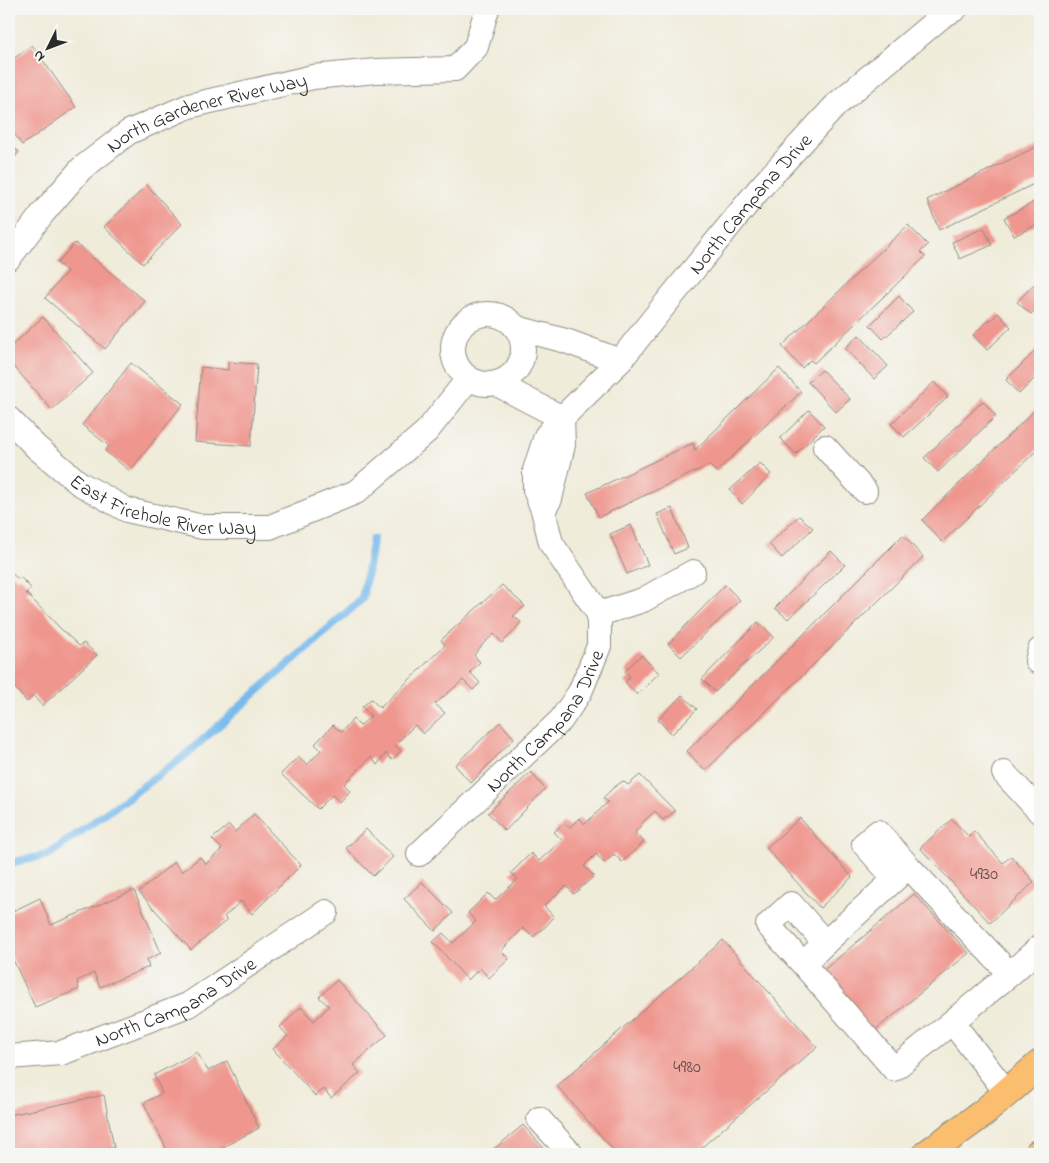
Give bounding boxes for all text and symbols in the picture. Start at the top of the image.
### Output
north arrow [22,22,72,72]
text: N [28,45,50,66]
street label: North Gardener River Way [101,67,310,161]
street label: North Campana Drive [683,128,820,282]
street label: East Firehole River Way [62,469,256,545]
street label: North Campana Drive [481,646,613,800]
house number: 4930 [970,862,998,888]
street label: North Campana Drive [91,951,263,1056]
house number: 4980 [673,1055,701,1081]

